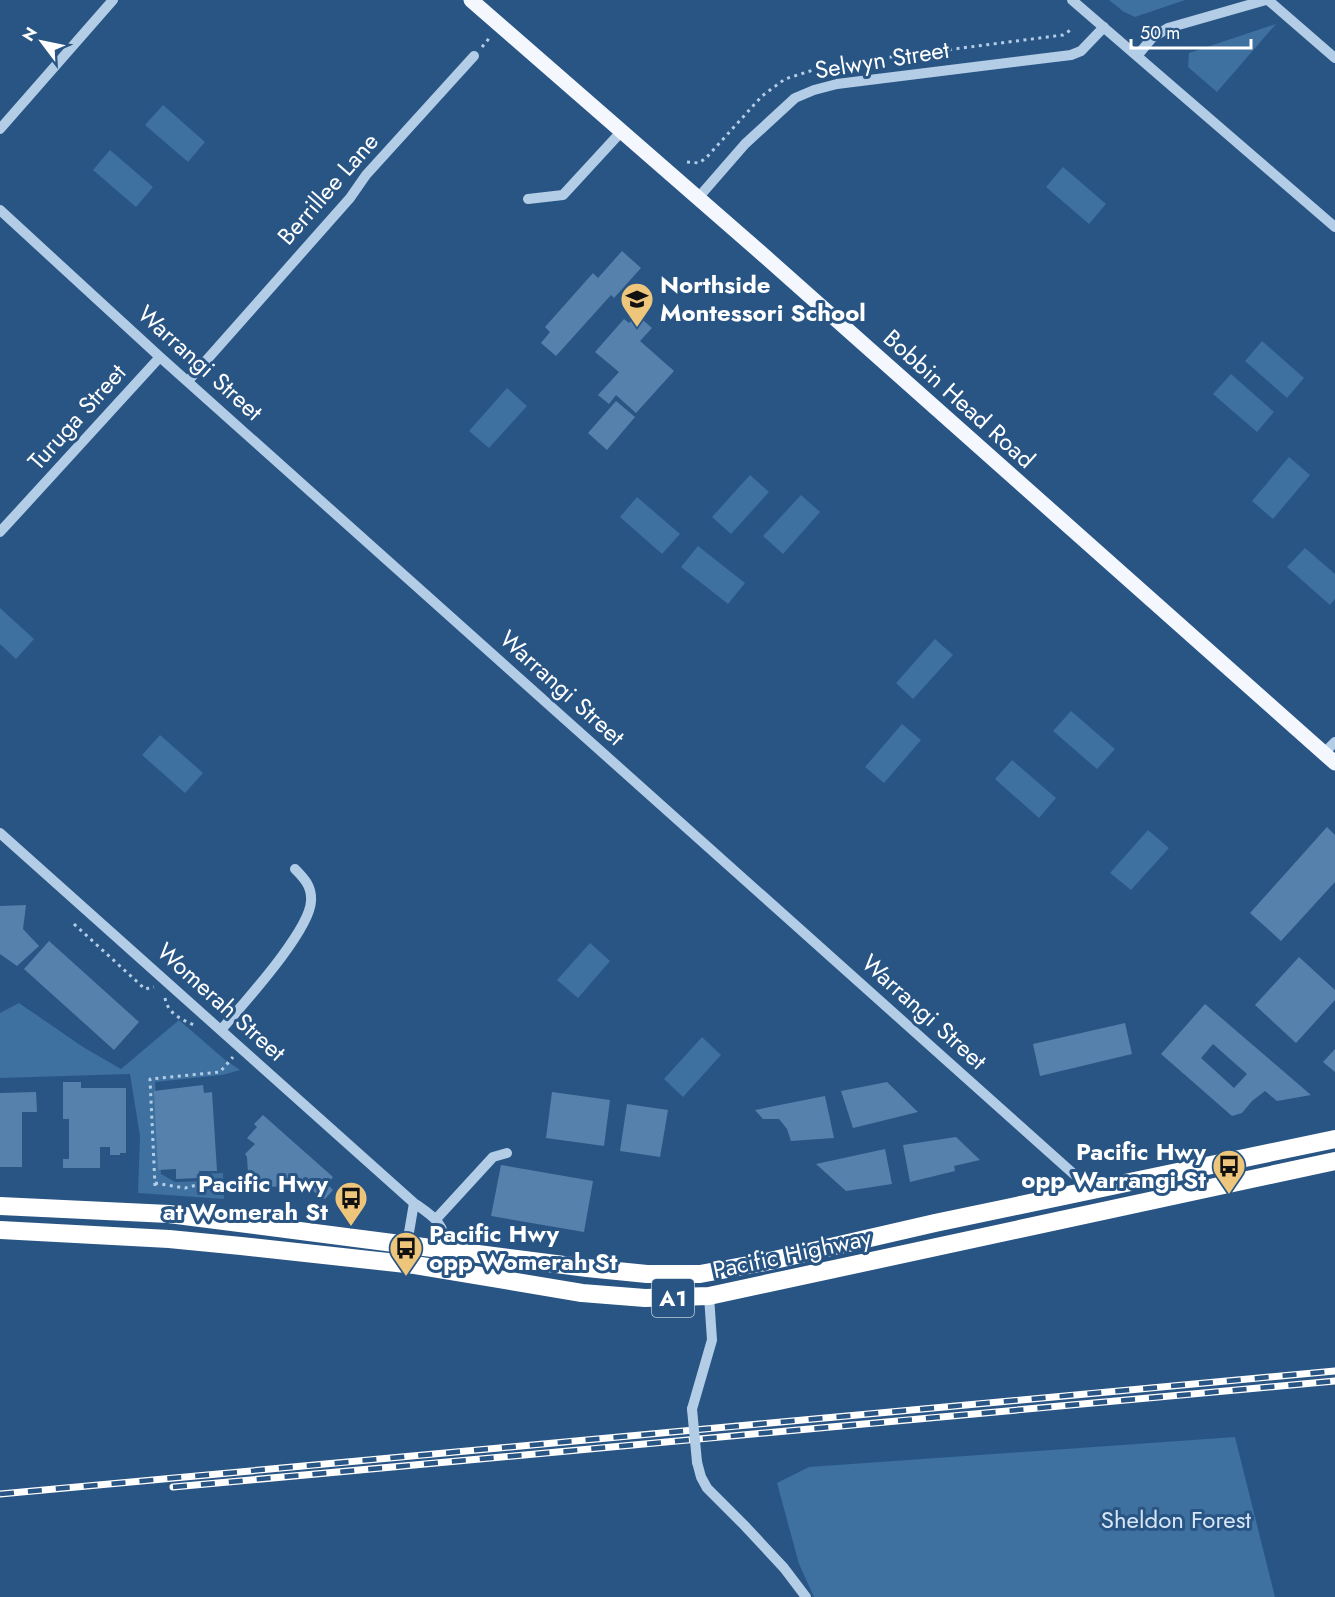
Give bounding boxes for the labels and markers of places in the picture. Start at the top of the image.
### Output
place label: Northside Montessori School [660,267,866,330]
school or university icon: Northside Montessori School [619,281,655,328]
place label: Pacific Hwy opp Warrangi St [1021,1134,1206,1197]
bus stop icon: Pacific Hwy opp Warrangi St [1211,1148,1247,1195]
place label: Pacific Hwy at Womerah St [163,1166,328,1229]
bus stop icon: Pacific Hwy at Womerah St [333,1180,369,1227]
place label: Pacific Hwy opp Womerah St [429,1216,618,1279]
bus stop icon: Pacific Hwy opp Womerah St [388,1230,424,1277]

